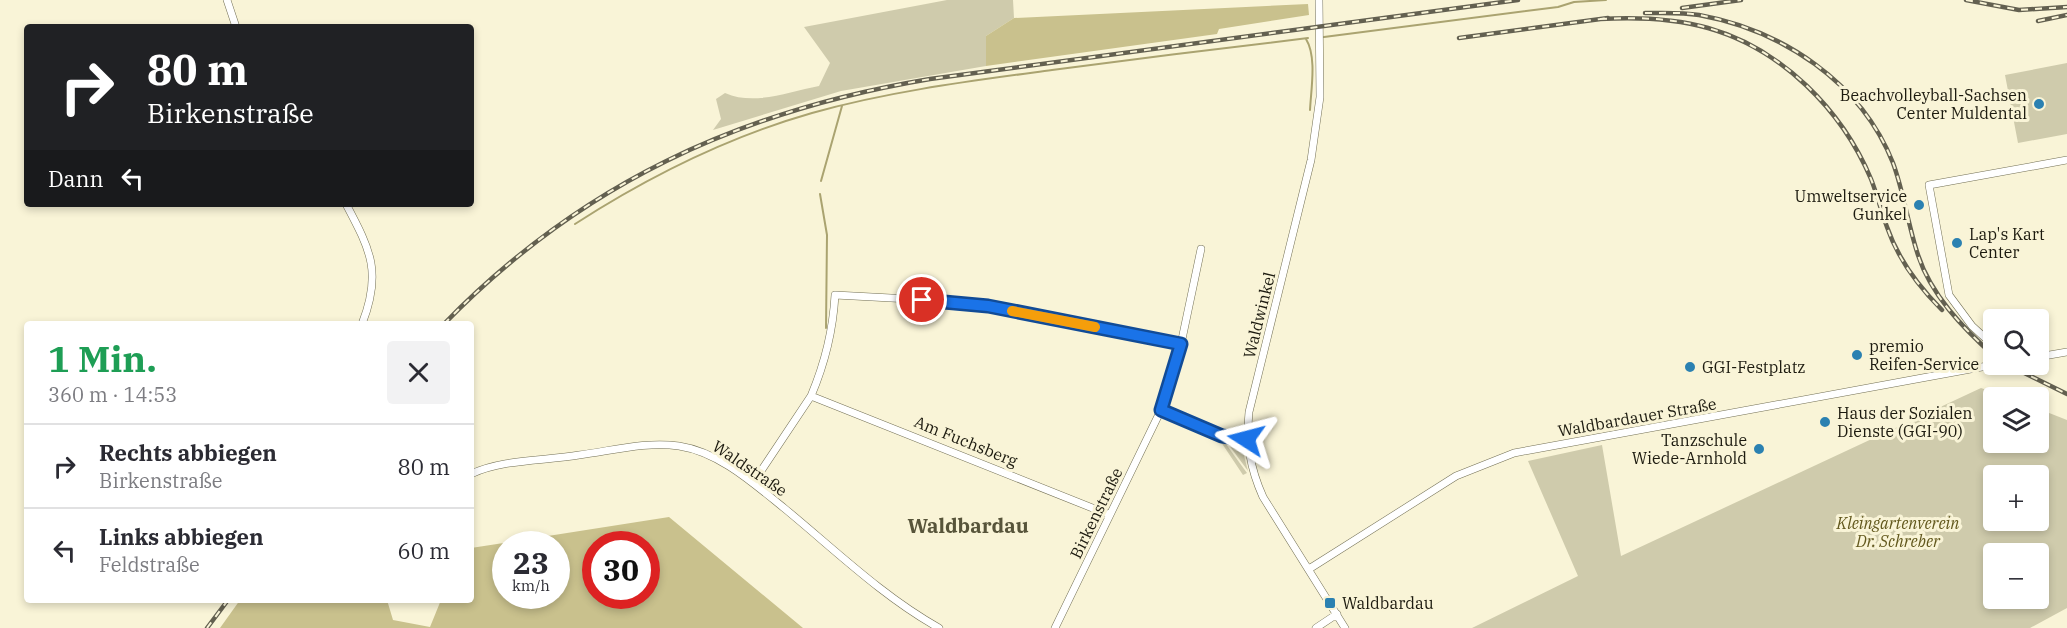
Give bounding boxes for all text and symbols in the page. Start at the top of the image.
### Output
text: 80 m [147,42,248,97]
icon: right [48,48,126,126]
place label: Beachvolleyball-Sachsen Center Muldental [1840,85,2027,123]
text: Birkenstraße [147,95,314,130]
marker: Beachvolleyball-Sachsen Center Muldental [2032,97,2046,111]
icon: left [116,162,149,195]
text: Dann [48,164,104,193]
place label: Umweltservice Gunkel [1795,186,1907,224]
marker: Umweltservice Gunkel [1912,198,1926,212]
place label: Lap's Kart Center [1969,224,2045,262]
marker: Lap's Kart Center [1950,236,1964,250]
street label: Waldwinkel [1239,270,1279,360]
pin [896,274,947,325]
icon: arrive [905,283,938,316]
map controls [1983,309,2049,609]
button: search [1983,309,2049,375]
text: 1 Min. [48,335,157,382]
place label: premio Reifen-Service [1869,336,1979,374]
button: close [387,341,450,404]
marker: premio Reifen-Service [1850,348,1864,362]
place label: GGI-Festplatz [1702,357,1805,377]
marker: GGI-Festplatz [1683,360,1697,374]
text: 360 m · 14:53 [48,381,177,408]
button: layers [1983,387,2049,453]
street label: Waldbardauer Straße [1556,393,1718,441]
place label: Haus der Sozialen Dienste (GGI-90) [1837,403,1973,441]
position arrow [1214,407,1278,471]
street label: Am Fuchsberg [911,411,1021,471]
marker: Haus der Sozialen Dienste (GGI-90) [1818,415,1832,429]
place label: Tanzschule Wiede-Arnhold [1632,430,1747,468]
street label: Waldstraße [709,436,791,500]
text: Rechts abbiegen [99,438,277,467]
marker: Tanzschule Wiede-Arnhold [1752,442,1766,456]
icon: right [48,450,81,483]
text: 80 m [398,452,450,481]
street label: Birkenstraße [1065,464,1127,562]
button: + [1983,465,2049,531]
text: Birkenstraße [99,467,222,494]
district label: Waldbardau [907,512,1029,539]
park label: Kleingartenverein Dr. Schreber [1836,513,1959,551]
text: Links abbiegen [99,522,264,551]
speed limit sign: 30 [582,531,660,609]
icon: left [48,534,81,567]
text: 60 m [398,536,450,565]
text: 23 [513,543,549,582]
button: − [1983,543,2049,609]
text: Feldstraße [99,551,200,578]
text: km/h [512,576,550,595]
place label: Waldbardau [1342,593,1434,613]
marker: Waldbardau [1323,596,1337,610]

